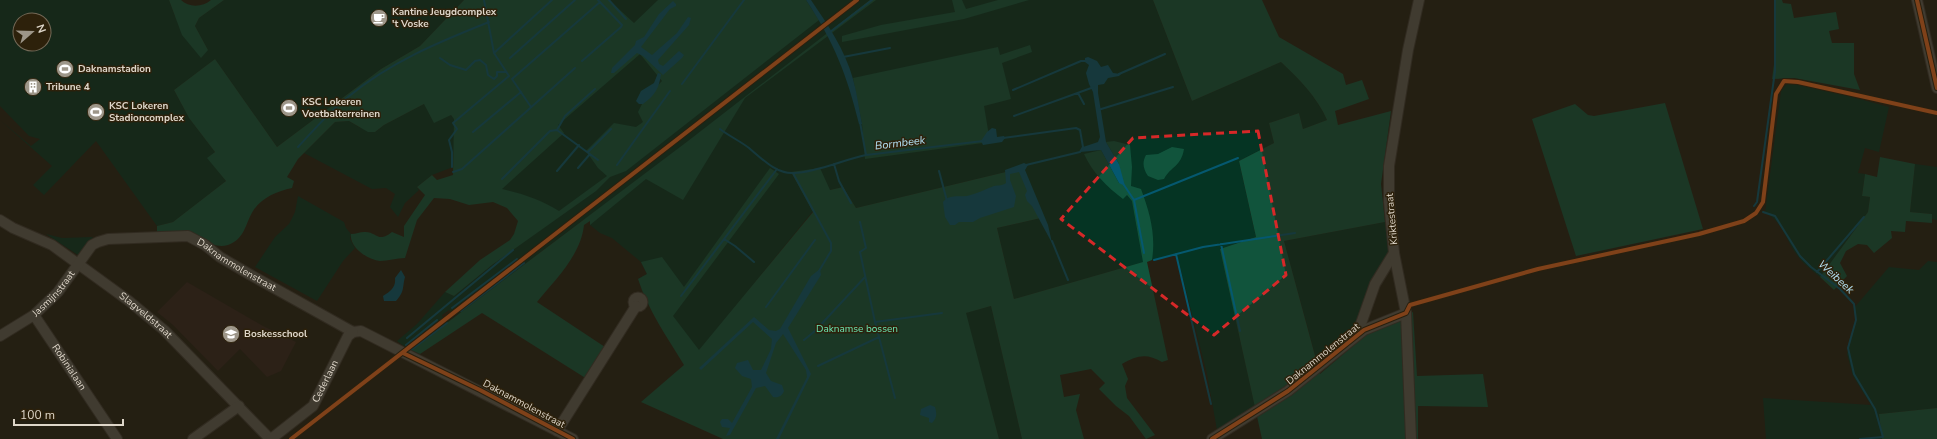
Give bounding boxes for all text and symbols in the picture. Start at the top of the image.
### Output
place label: Kantine Jeugdcomplex 't Voske [392,5,497,31]
cafe icon: Kantine Jeugdcomplex 't Voske [369,8,389,28]
north arrow [12,12,52,52]
text: N [32,22,49,35]
sports icon: Daknamstadion [55,59,75,79]
place label: Daknamstadion [78,62,151,76]
building icon: Tribune 4 [23,77,43,97]
place label: Tribune 4 [46,80,90,94]
place label: KSC Lokeren Voetbalterreinen [301,95,380,121]
sports icon: KSC Lokeren Voetbalterreinen [279,98,299,118]
place label: KSC Lokeren Stadioncomplex [109,99,184,125]
sports icon: KSC Lokeren Stadioncomplex [86,102,106,122]
water label: Bormbeek [874,132,926,154]
street label: Kriktestraat [1383,192,1401,245]
street label: Daknammolenstraat [194,235,279,295]
water label: Weibeek [1815,257,1858,297]
street label: Jasmijnstraat [28,267,79,321]
street label: Slagveldstraat [116,289,176,342]
street label: Daknammolenstraat [1283,320,1363,388]
park label: Daknamse bossen [816,322,898,336]
school or university icon: Boskesschool [221,324,241,344]
place label: Boskesschool [244,327,308,341]
street label: Robinialaan [49,341,90,393]
street label: Cederlaan [309,358,342,405]
street label: Daknammolenstraat [480,376,568,432]
scale bar [14,401,123,427]
text: 100 m [20,407,55,423]

